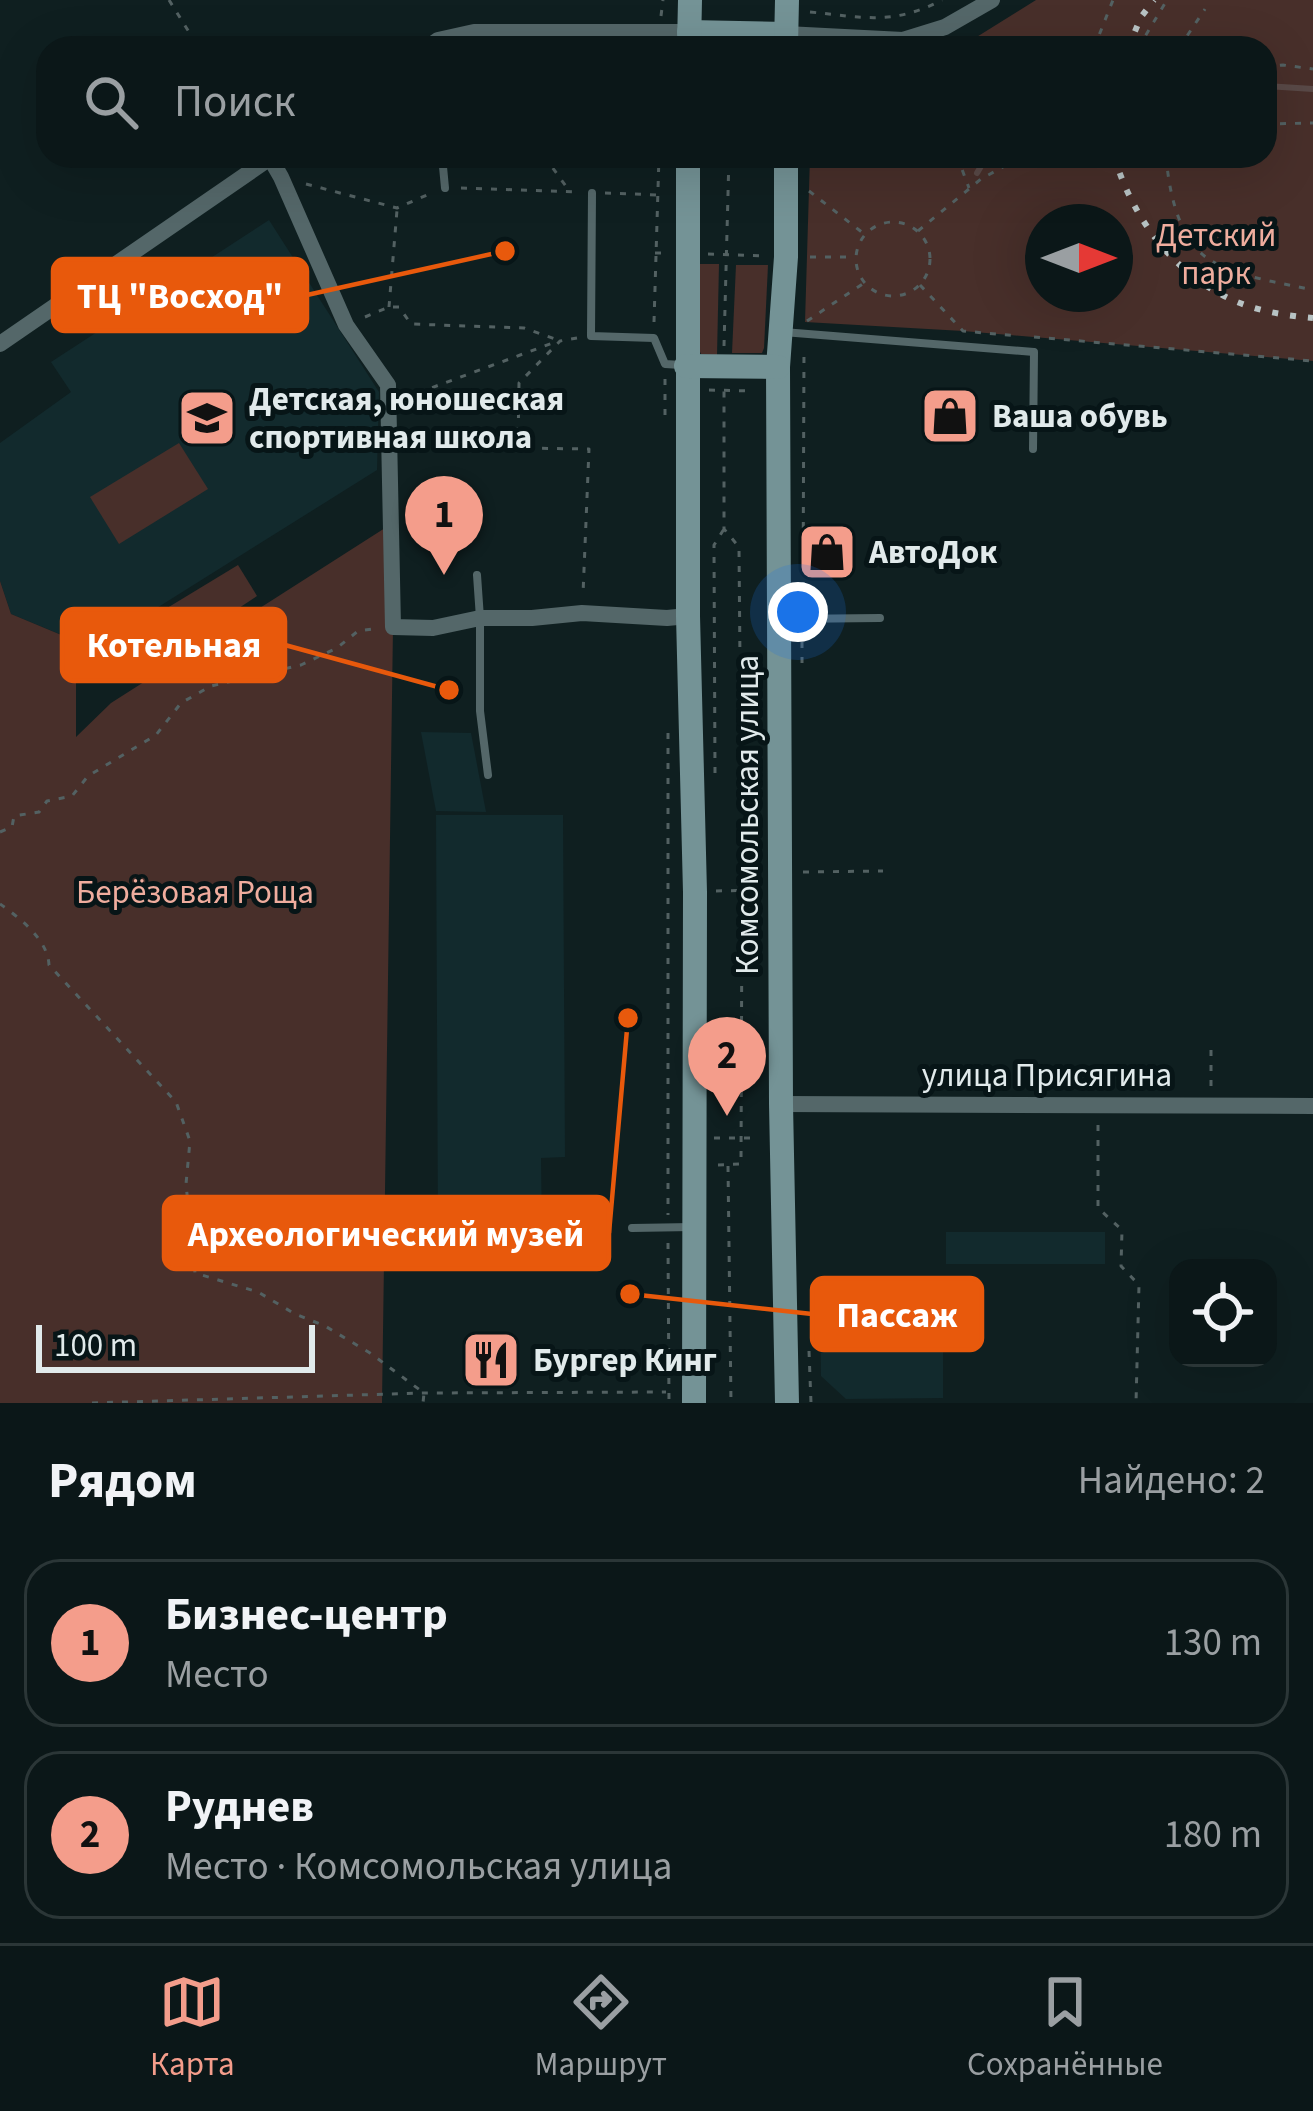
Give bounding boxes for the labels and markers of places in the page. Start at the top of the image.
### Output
callout: ТЦ "Восход" [53,259,307,331]
place label: Детская, юношеская спортивная школа [249,376,564,461]
shop icon: Ваша обувь [919,385,981,447]
school or university icon: Детская, юношеская спортивная школа [176,387,238,449]
place label: Ваша обувь [992,393,1168,440]
pin: 1 [405,476,483,575]
shop icon: АвтоДок [796,521,858,583]
place label: АвтоДок [868,529,997,576]
callout: Котельная [62,609,285,681]
pin: 2 [688,1017,766,1116]
callout: Археологический музей [164,1197,609,1269]
callout: Пассаж [812,1278,982,1350]
restaurant icon: Бургер Кинг [460,1329,522,1391]
place label: Бургер Кинг [533,1337,717,1384]

